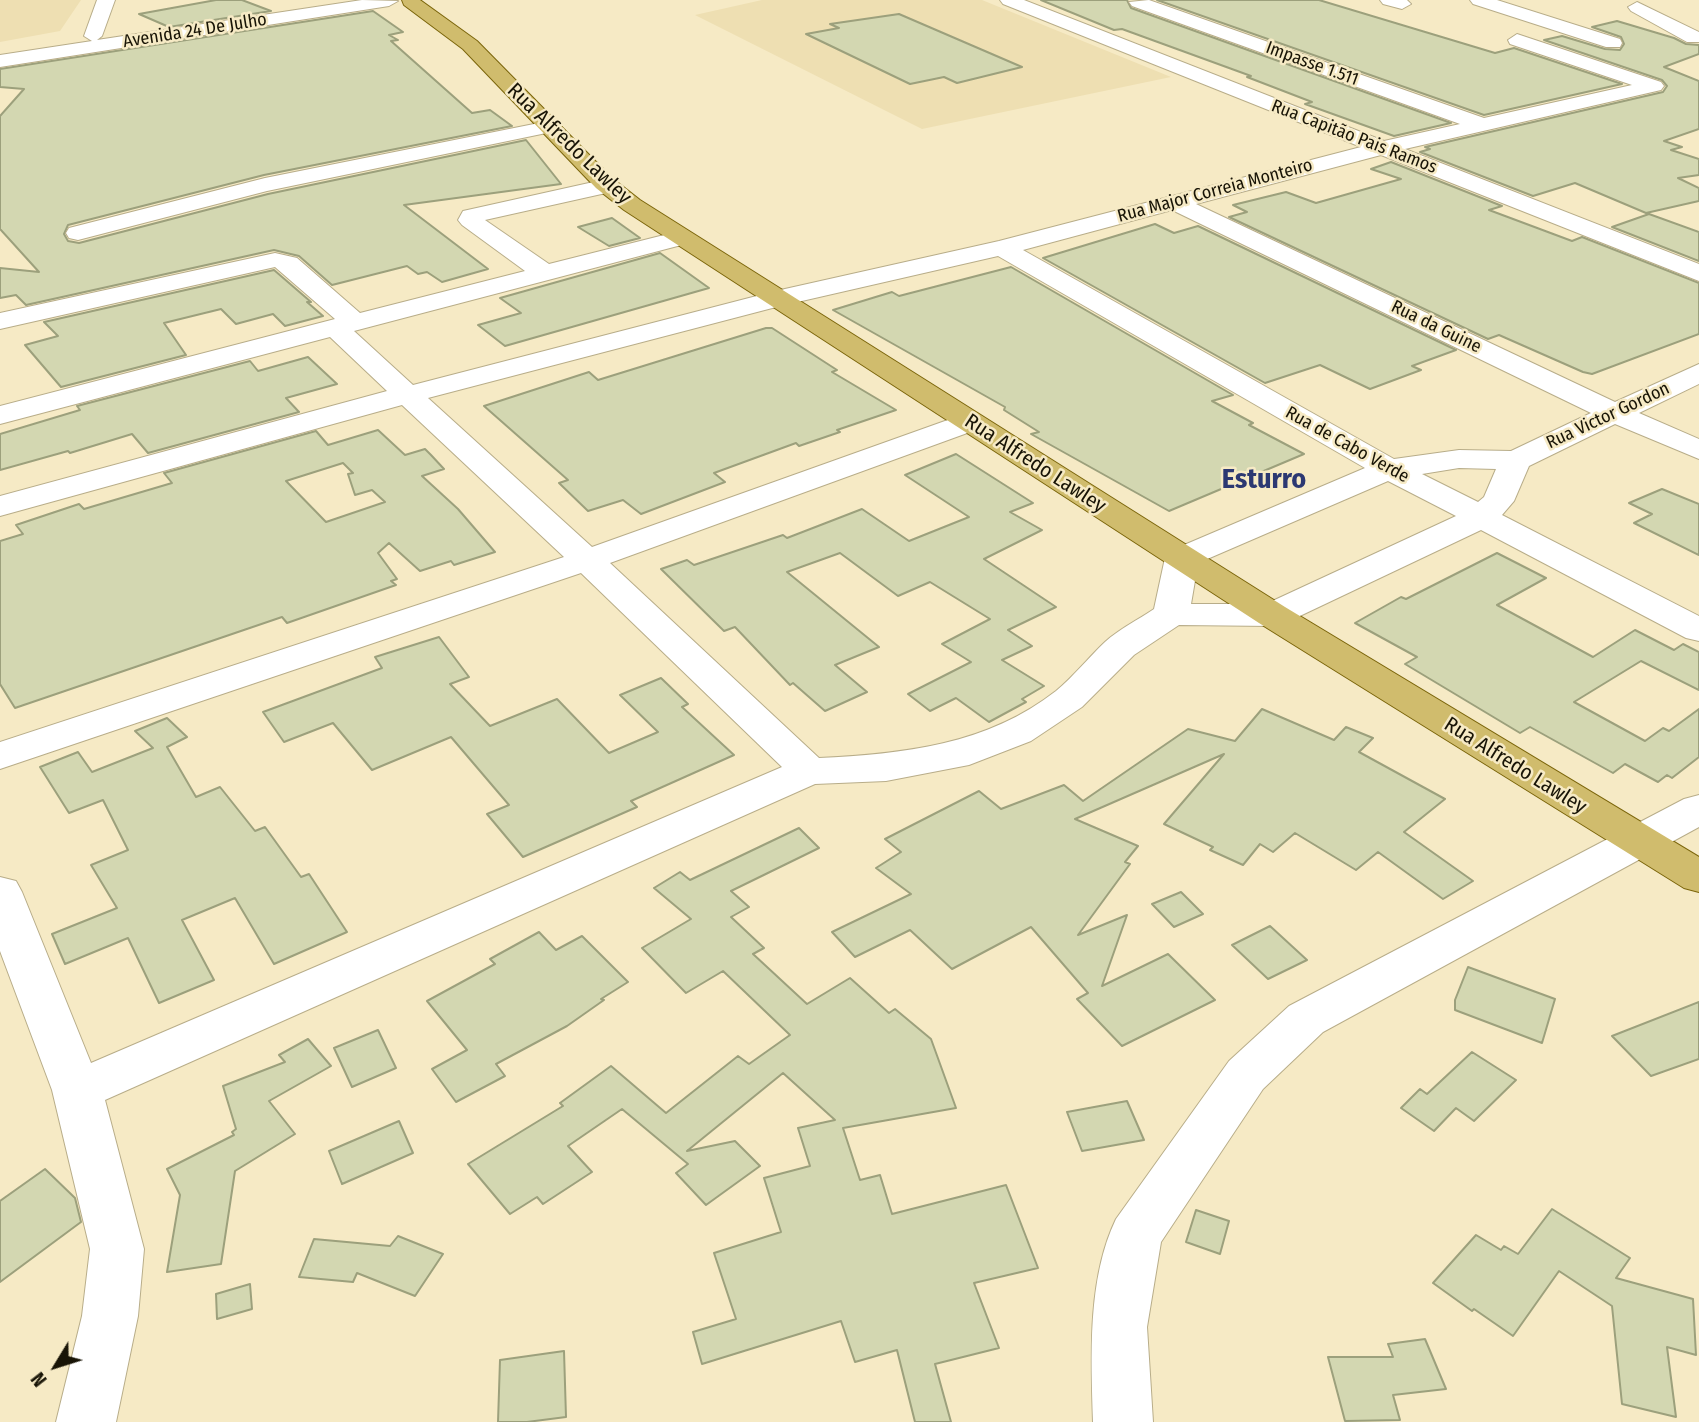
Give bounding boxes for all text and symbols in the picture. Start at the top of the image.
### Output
street label: Avenida 24 De Julho [122,9,268,53]
street label: Impasse 1.511 [1263,37,1361,91]
street label: Rua Alfredo Lawley [502,78,636,210]
street label: Rua Capitão Pais Ramos [1268,95,1440,179]
street label: Rua Major Correia Monteiro [1115,155,1315,227]
street label: Rua da Guine [1387,296,1485,358]
street label: Rua Victor Gordon [1543,378,1673,454]
street label: Rua de Cabo Verde [1281,402,1413,488]
street label: Rua Alfredo Lawley [960,409,1110,519]
district label: Esturro [1222,463,1306,497]
street label: Rua Alfredo Lawley [1439,712,1591,820]
north arrow [21,1331,91,1401]
text: N [26,1368,52,1391]

